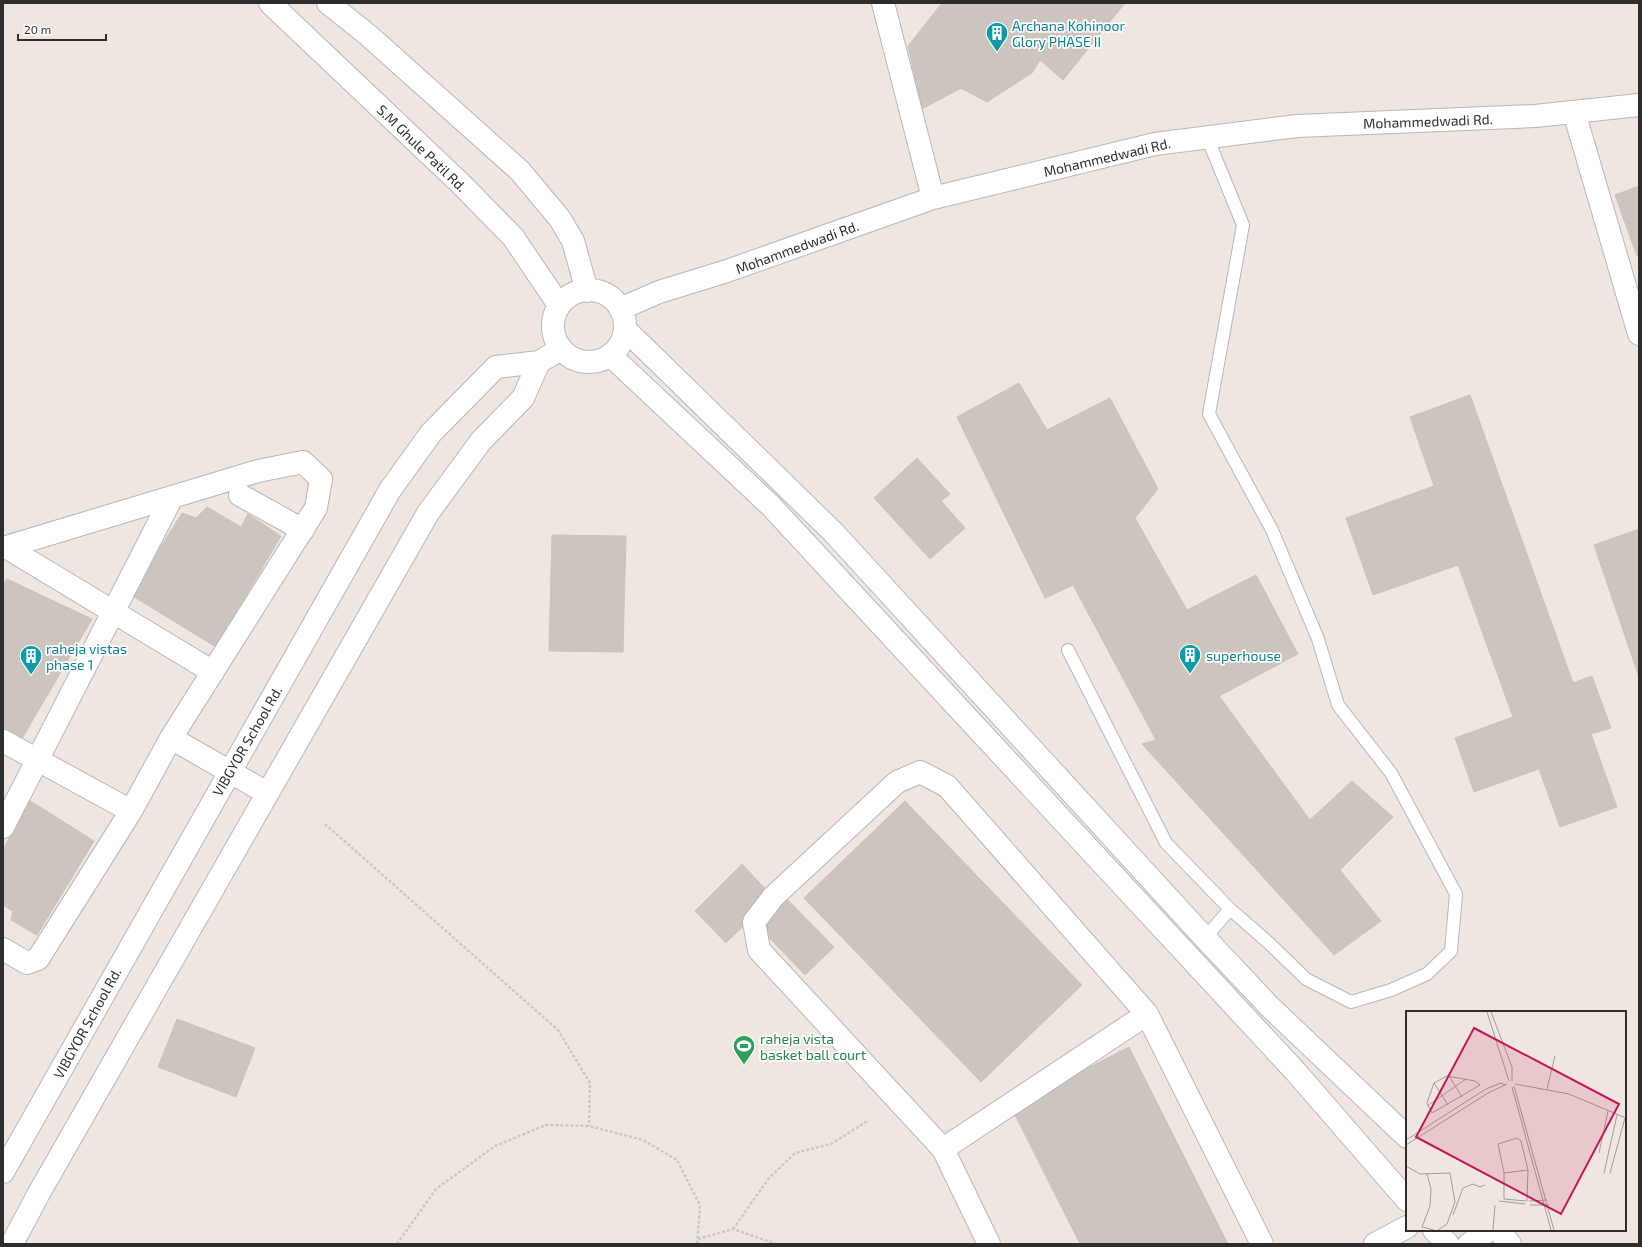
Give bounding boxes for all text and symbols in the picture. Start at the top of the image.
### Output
scale bar [18,16,106,42]
place label: Archana Kohinoor Glory PHASE II [1012,17,1125,50]
building icon: Archana Kohinoor Glory PHASE II [984,20,1010,53]
text: 20 m [24,22,51,36]
street label: S.M Ghule Patil Rd. [374,101,470,195]
street label: Mohammedwadi Rd. [1363,110,1493,132]
street label: Mohammedwadi Rd. [1042,134,1172,180]
street label: Mohammedwadi Rd. [733,217,861,277]
place label: raheja vistas phase 1 [46,640,127,673]
building icon: superhouse [1177,642,1203,675]
building icon: raheja vistas phase 1 [18,643,44,676]
place label: superhouse [1206,647,1281,664]
street label: VIBGYOR School Rd. [209,683,285,799]
street label: VIBGYOR School Rd. [49,965,125,1081]
inset map [1406,1011,1626,1231]
place label: raheja vista basket ball court [760,1030,866,1063]
sports icon: raheja vista basket ball court [731,1033,757,1066]

